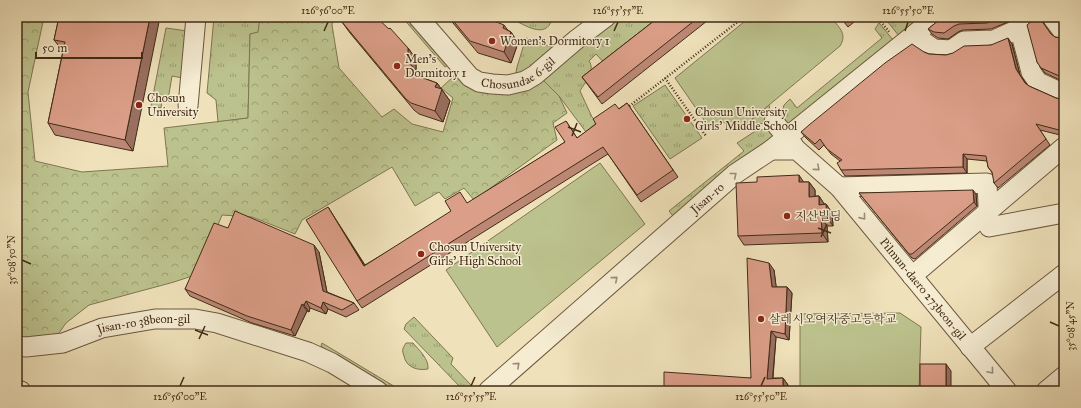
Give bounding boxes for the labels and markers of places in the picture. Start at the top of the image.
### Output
place label: Women's Dormitory 1 [500,34,610,48]
marker: Women's Dormitory 1 [487,36,497,46]
place label: Men's Dormitory 1 [405,52,466,80]
marker: Men's Dormitory 1 [392,61,402,71]
place label: Chosun University [147,91,199,119]
marker: Chosun University [134,100,144,110]
place label: Chosun University Girls' Middle School [695,105,798,133]
marker: Chosun University Girls' Middle School [682,114,692,124]
place label: 지산빌딩 [795,209,841,223]
marker: 지산빌딩 [782,211,792,221]
place label: Chosun University Girls' High School [429,240,522,269]
marker: Chosun University Girls' High School [416,249,426,259]
place label: 살레시오여자중고등학교 [769,312,897,326]
marker: 살레시오여자중고등학교 [756,314,766,324]

